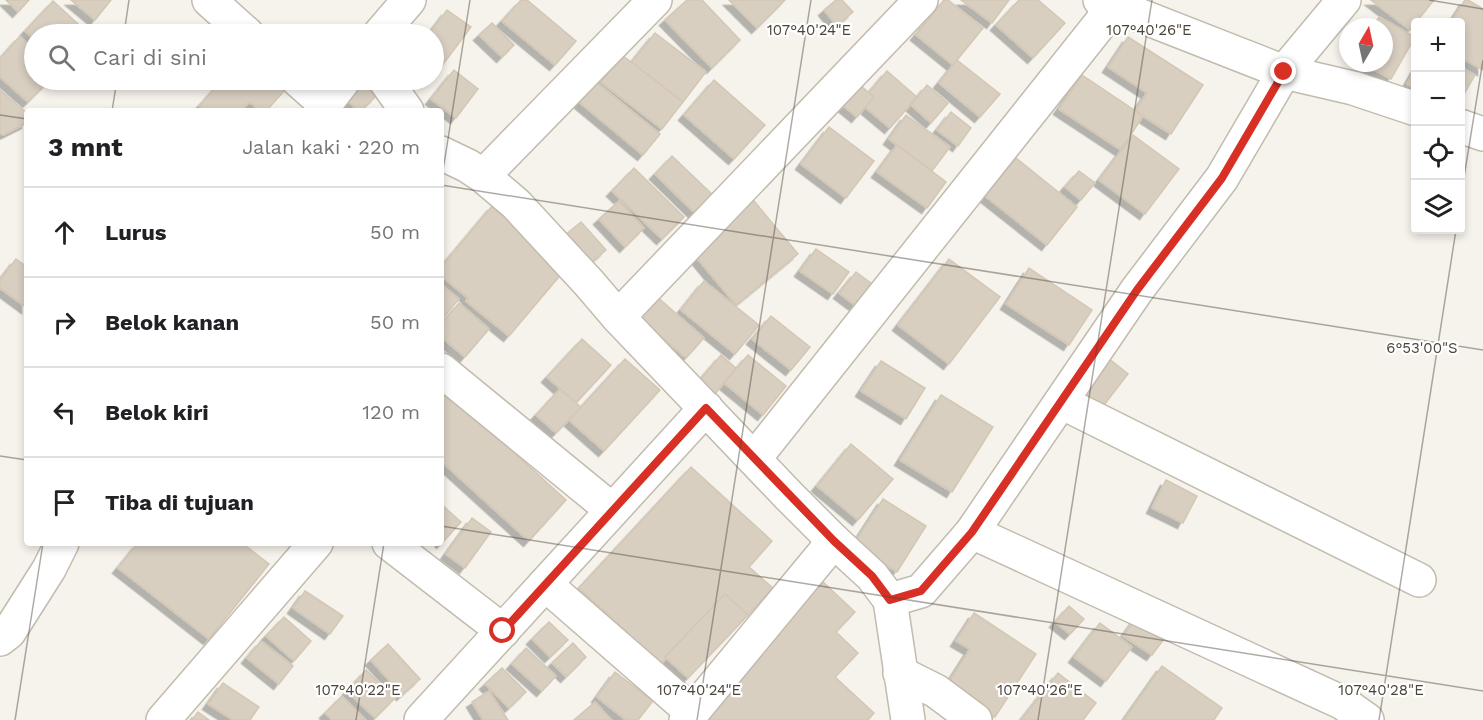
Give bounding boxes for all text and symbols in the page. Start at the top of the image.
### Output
north arrow [1339,18,1393,72]
map controls [1411,18,1465,234]
button: + [1411,18,1465,72]
text: 107°40'24"E [767,21,851,39]
text: 107°40'26"E [1106,21,1192,39]
search box [24,24,444,90]
icon: search [45,41,78,74]
text: Cari di sini [93,45,207,70]
route end [1270,58,1296,84]
button: − [1411,72,1465,126]
button: locate [1411,126,1465,180]
text: 3 mnt [48,132,123,162]
text: Jalan kaki · 220 m [242,135,420,159]
button: layers [1411,180,1465,234]
icon: ahead [48,216,81,249]
text: Lurus [105,220,167,245]
text: 50 m [370,220,420,244]
icon: right [48,306,81,339]
text: Belok kanan [105,310,239,335]
text: 50 m [370,310,420,334]
text: 6°53'00"S [1386,339,1458,357]
icon: left [48,396,81,429]
text: Belok kiri [105,400,209,425]
text: 120 m [362,400,420,424]
icon: arrive [48,486,81,519]
text: Tiba di tujuan [105,490,254,515]
route start [489,617,515,643]
text: 107°40'22"E [316,681,400,699]
text: 107°40'24"E [657,681,741,699]
text: 107°40'26"E [997,681,1083,699]
text: 107°40'28"E [1338,681,1424,699]

